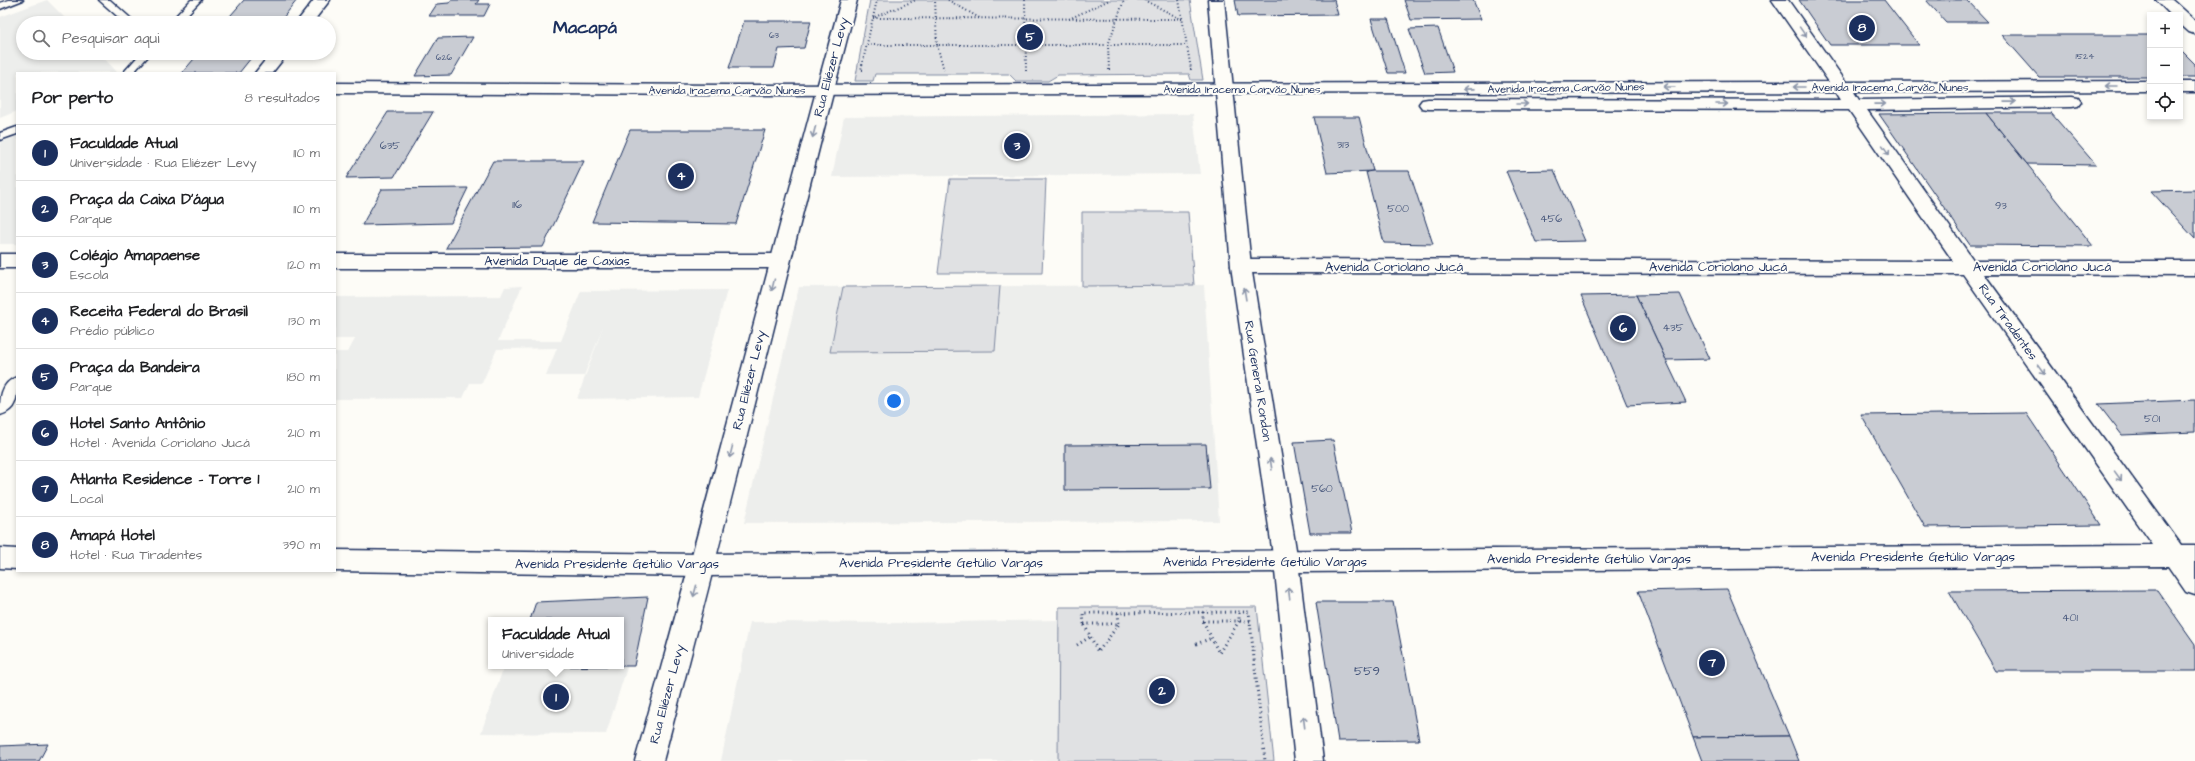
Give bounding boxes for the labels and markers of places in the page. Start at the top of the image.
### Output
pin: 8 [1849,13,1875,43]
pin: 5 [1017,22,1043,52]
pin: 3 [1004,131,1030,161]
pin: 4 [668,161,694,191]
pin: 6 [1610,313,1636,343]
pin: 7 [1699,648,1725,678]
pin: 2 [1149,676,1175,706]
pin: 1 [543,682,569,712]

